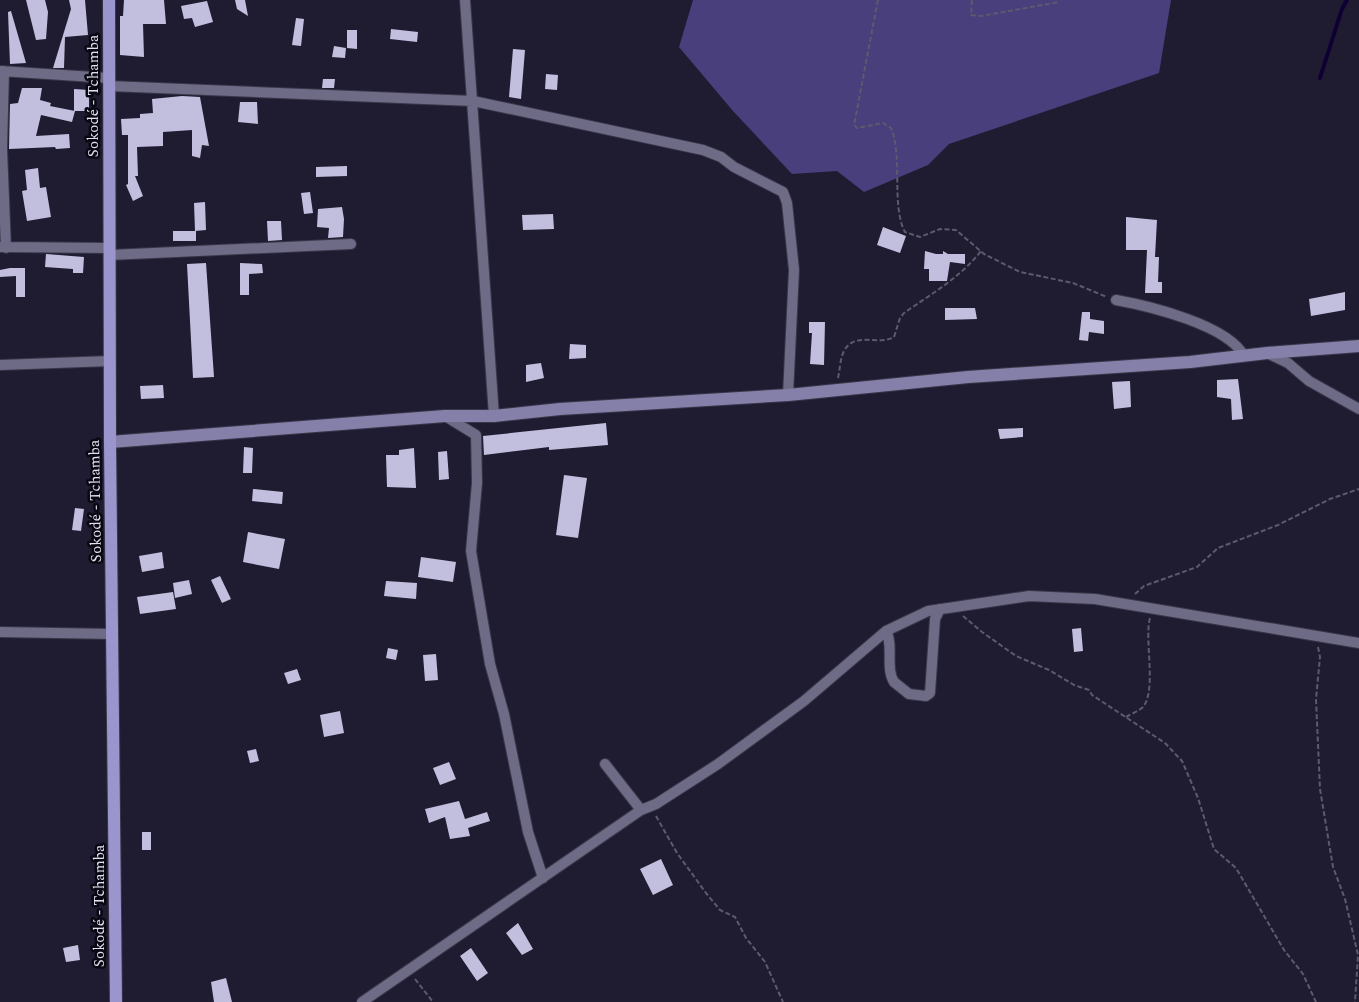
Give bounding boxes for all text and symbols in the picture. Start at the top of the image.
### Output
street label: Sokodé - Tchamba [82,34,105,157]
street label: Sokodé - Tchamba [83,439,108,562]
street label: Sokodé - Tchamba [88,844,111,967]

